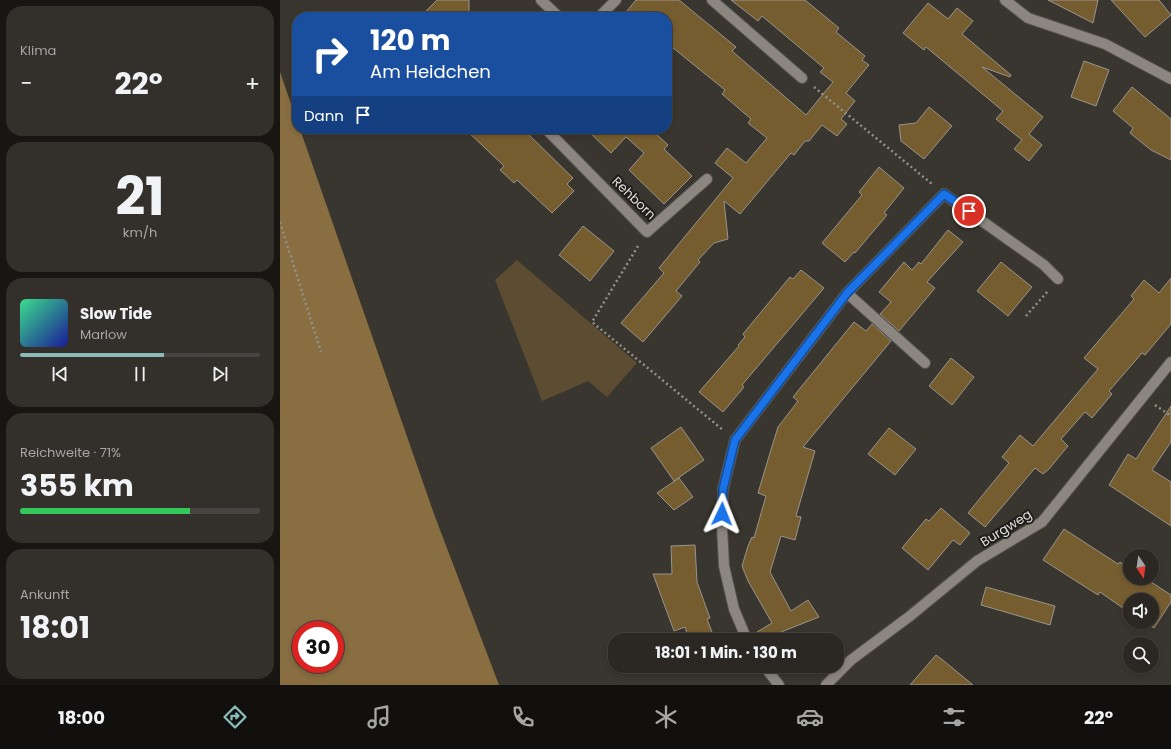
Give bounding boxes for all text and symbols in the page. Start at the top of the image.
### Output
text: 120 m [370,21,450,60]
icon: right [304,28,356,80]
text: Klima [20,41,56,60]
text: Am Heidchen [370,59,491,84]
text: 22° [114,62,163,105]
text: − [20,68,32,99]
text: + [245,68,260,99]
icon: arrive [352,104,374,126]
text: Dann [304,105,344,126]
text: 21 [115,160,165,233]
street label: Rehborn [608,172,660,224]
pin [952,194,986,228]
icon: arrive [958,200,980,222]
text: km/h [123,223,157,242]
text: Slow Tide [80,303,152,324]
text: Marlow [80,325,127,344]
icon: previous [49,363,71,385]
icon: pause [129,363,151,385]
icon: next [209,363,231,385]
text: Reichweite · 71% [20,443,121,462]
text: 355 km [20,464,134,507]
position arrow [701,493,743,535]
street label: Burgweg [977,505,1035,551]
north arrow [1123,549,1159,585]
map controls [1123,549,1159,673]
text: Ankunft [20,585,69,604]
button: sound [1123,593,1159,629]
text: 18:01 [20,606,90,649]
speed limit sign: 30 [292,621,344,673]
button: search [1123,637,1159,673]
text: 18:01 · 1 Min. · 130 m [655,642,797,663]
icon: directions [221,703,249,731]
icon: music [365,703,393,731]
icon: phone [509,703,537,731]
icon: climate [652,703,680,731]
icon: car [796,703,824,731]
icon: filters [940,703,968,731]
text: 18:00 [58,705,105,730]
text: 22° [1084,705,1113,730]

